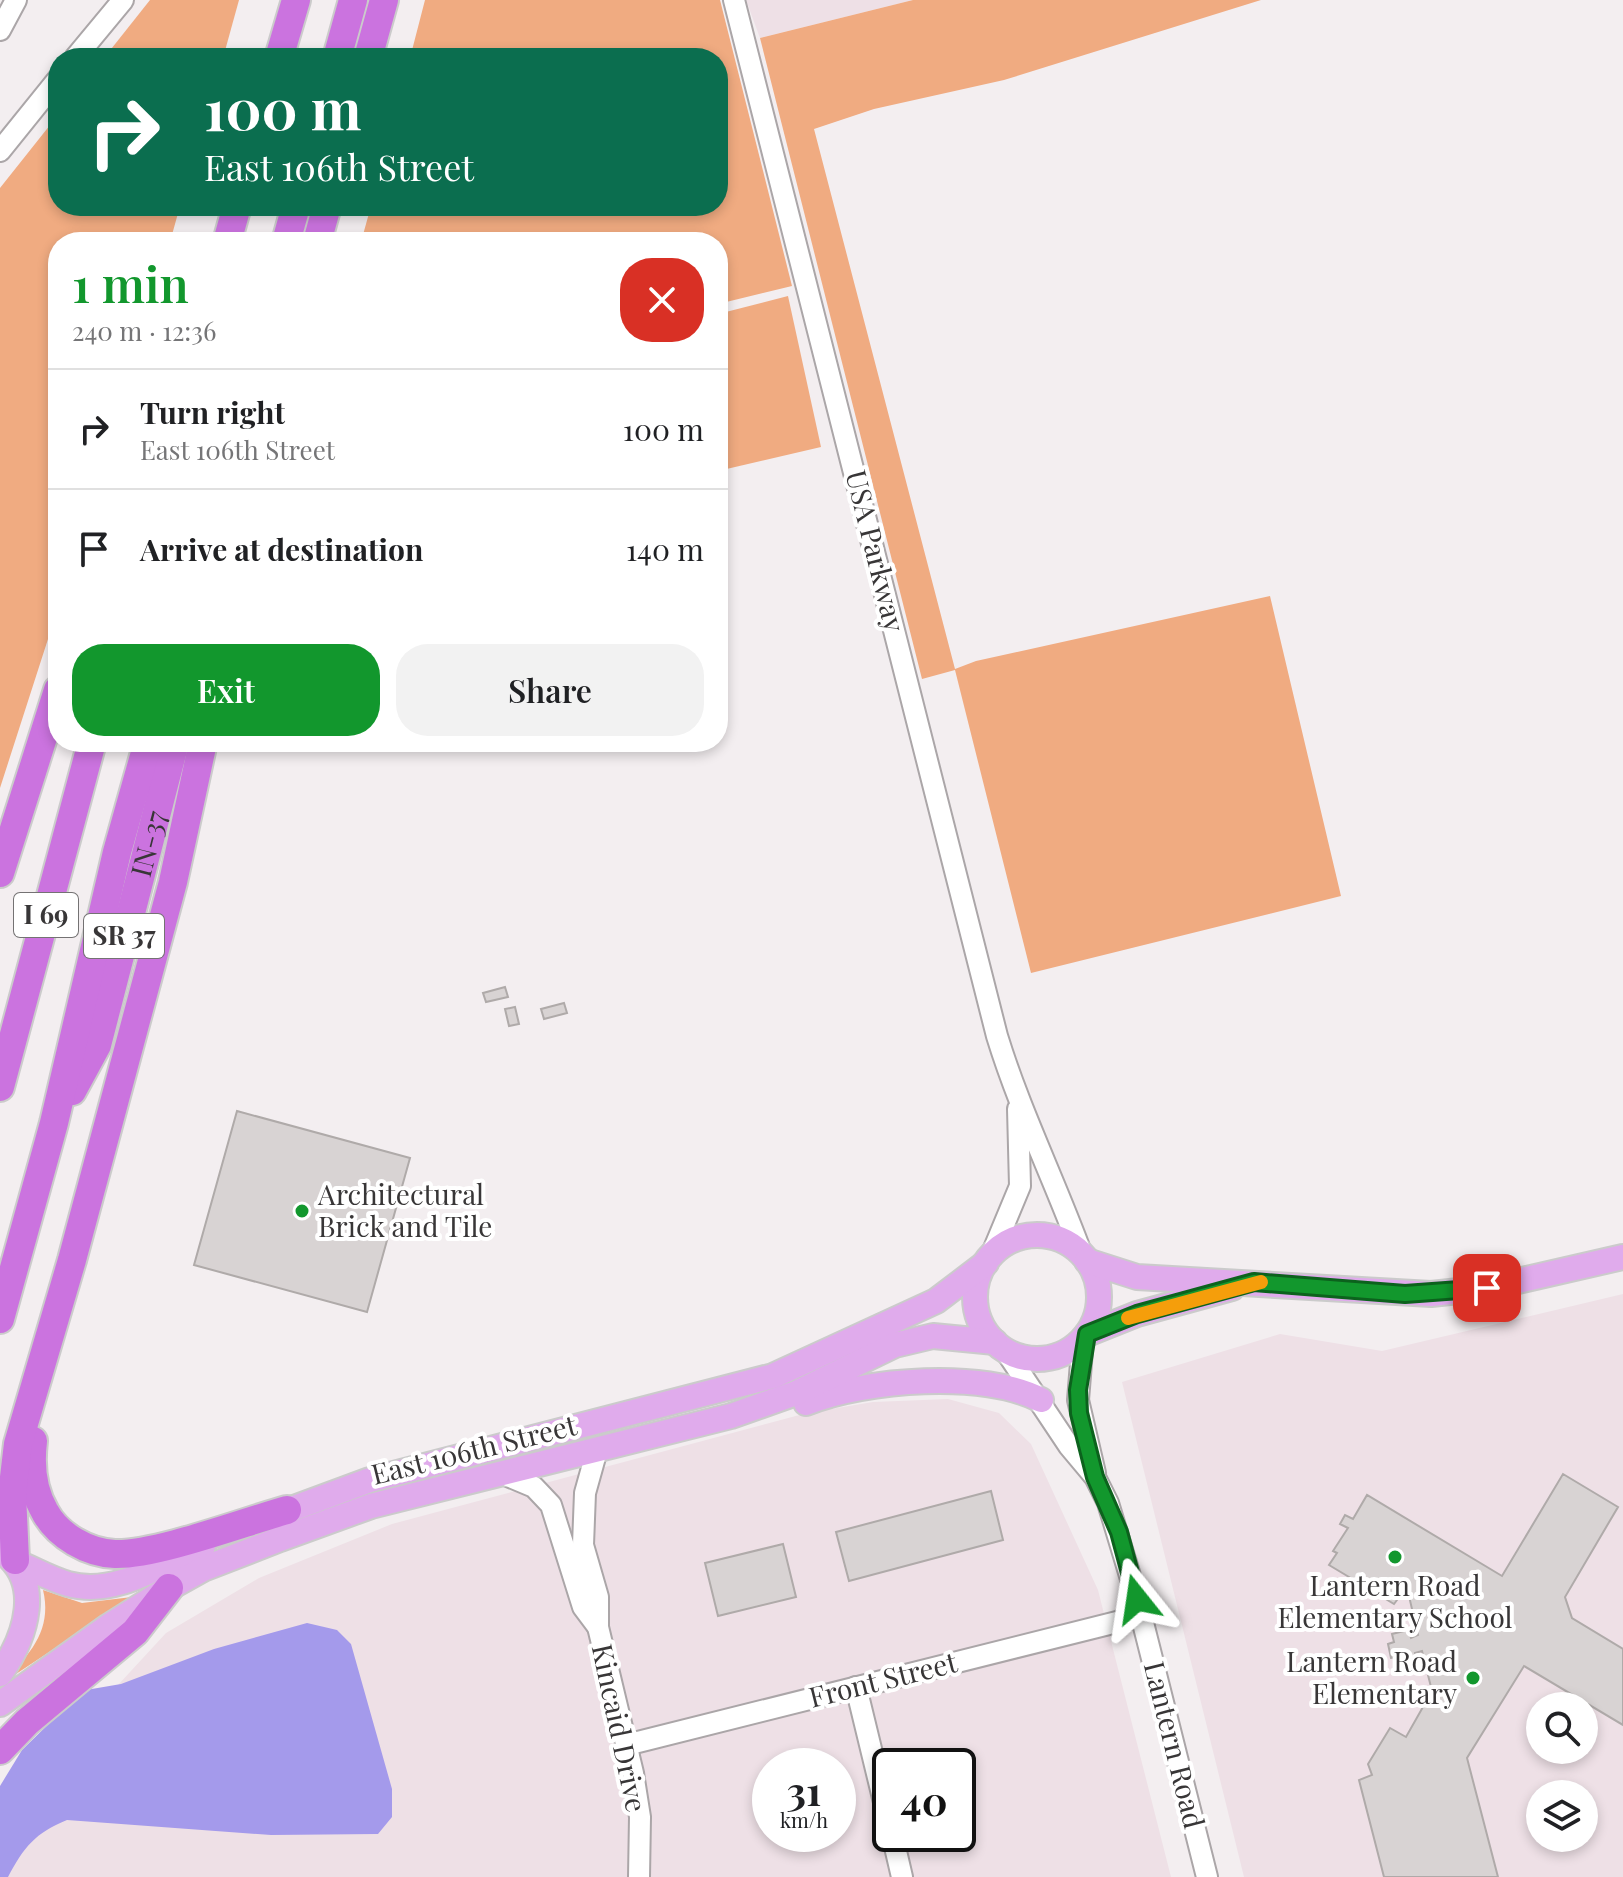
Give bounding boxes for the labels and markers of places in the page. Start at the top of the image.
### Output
place label: Architectural Brick and Tile [317,1175,492,1244]
marker: Architectural Brick and Tile [293,1202,311,1220]
pin [1453,1254,1521,1322]
marker: Lantern Road Elementary School [1386,1548,1404,1566]
place label: Lantern Road Elementary School [1278,1566,1512,1635]
place label: Lantern Road Elementary [1286,1642,1457,1711]
marker: Lantern Road Elementary [1464,1669,1482,1687]

